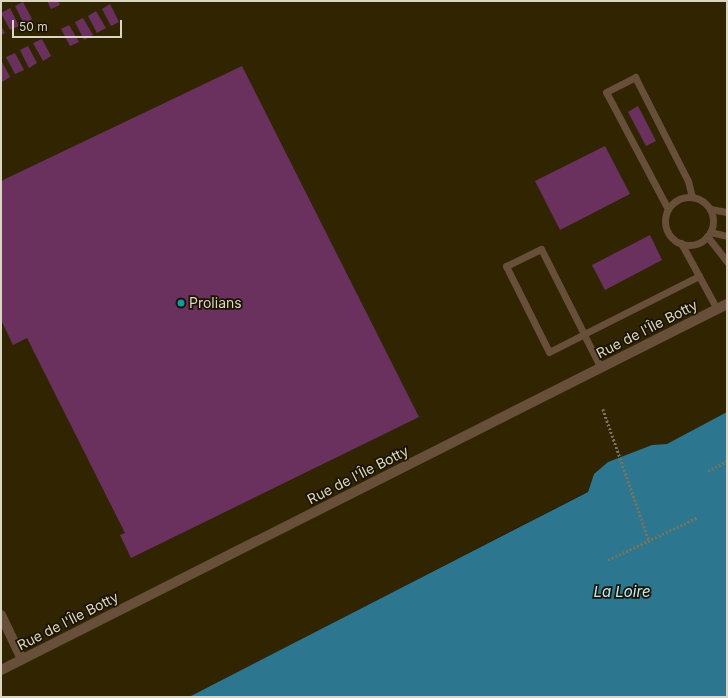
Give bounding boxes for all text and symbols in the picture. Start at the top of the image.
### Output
scale bar [14,12,124,38]
text: 50 m [19,19,48,34]
place label: Prolians [189,295,242,311]
street label: Rue de l'Île Botty [594,296,700,362]
marker: Prolians [176,298,186,308]
street label: Rue de l'Île Botty [305,442,411,508]
water label: La Loire [593,583,651,601]
street label: Rue de l'Île Botty [15,588,121,654]

